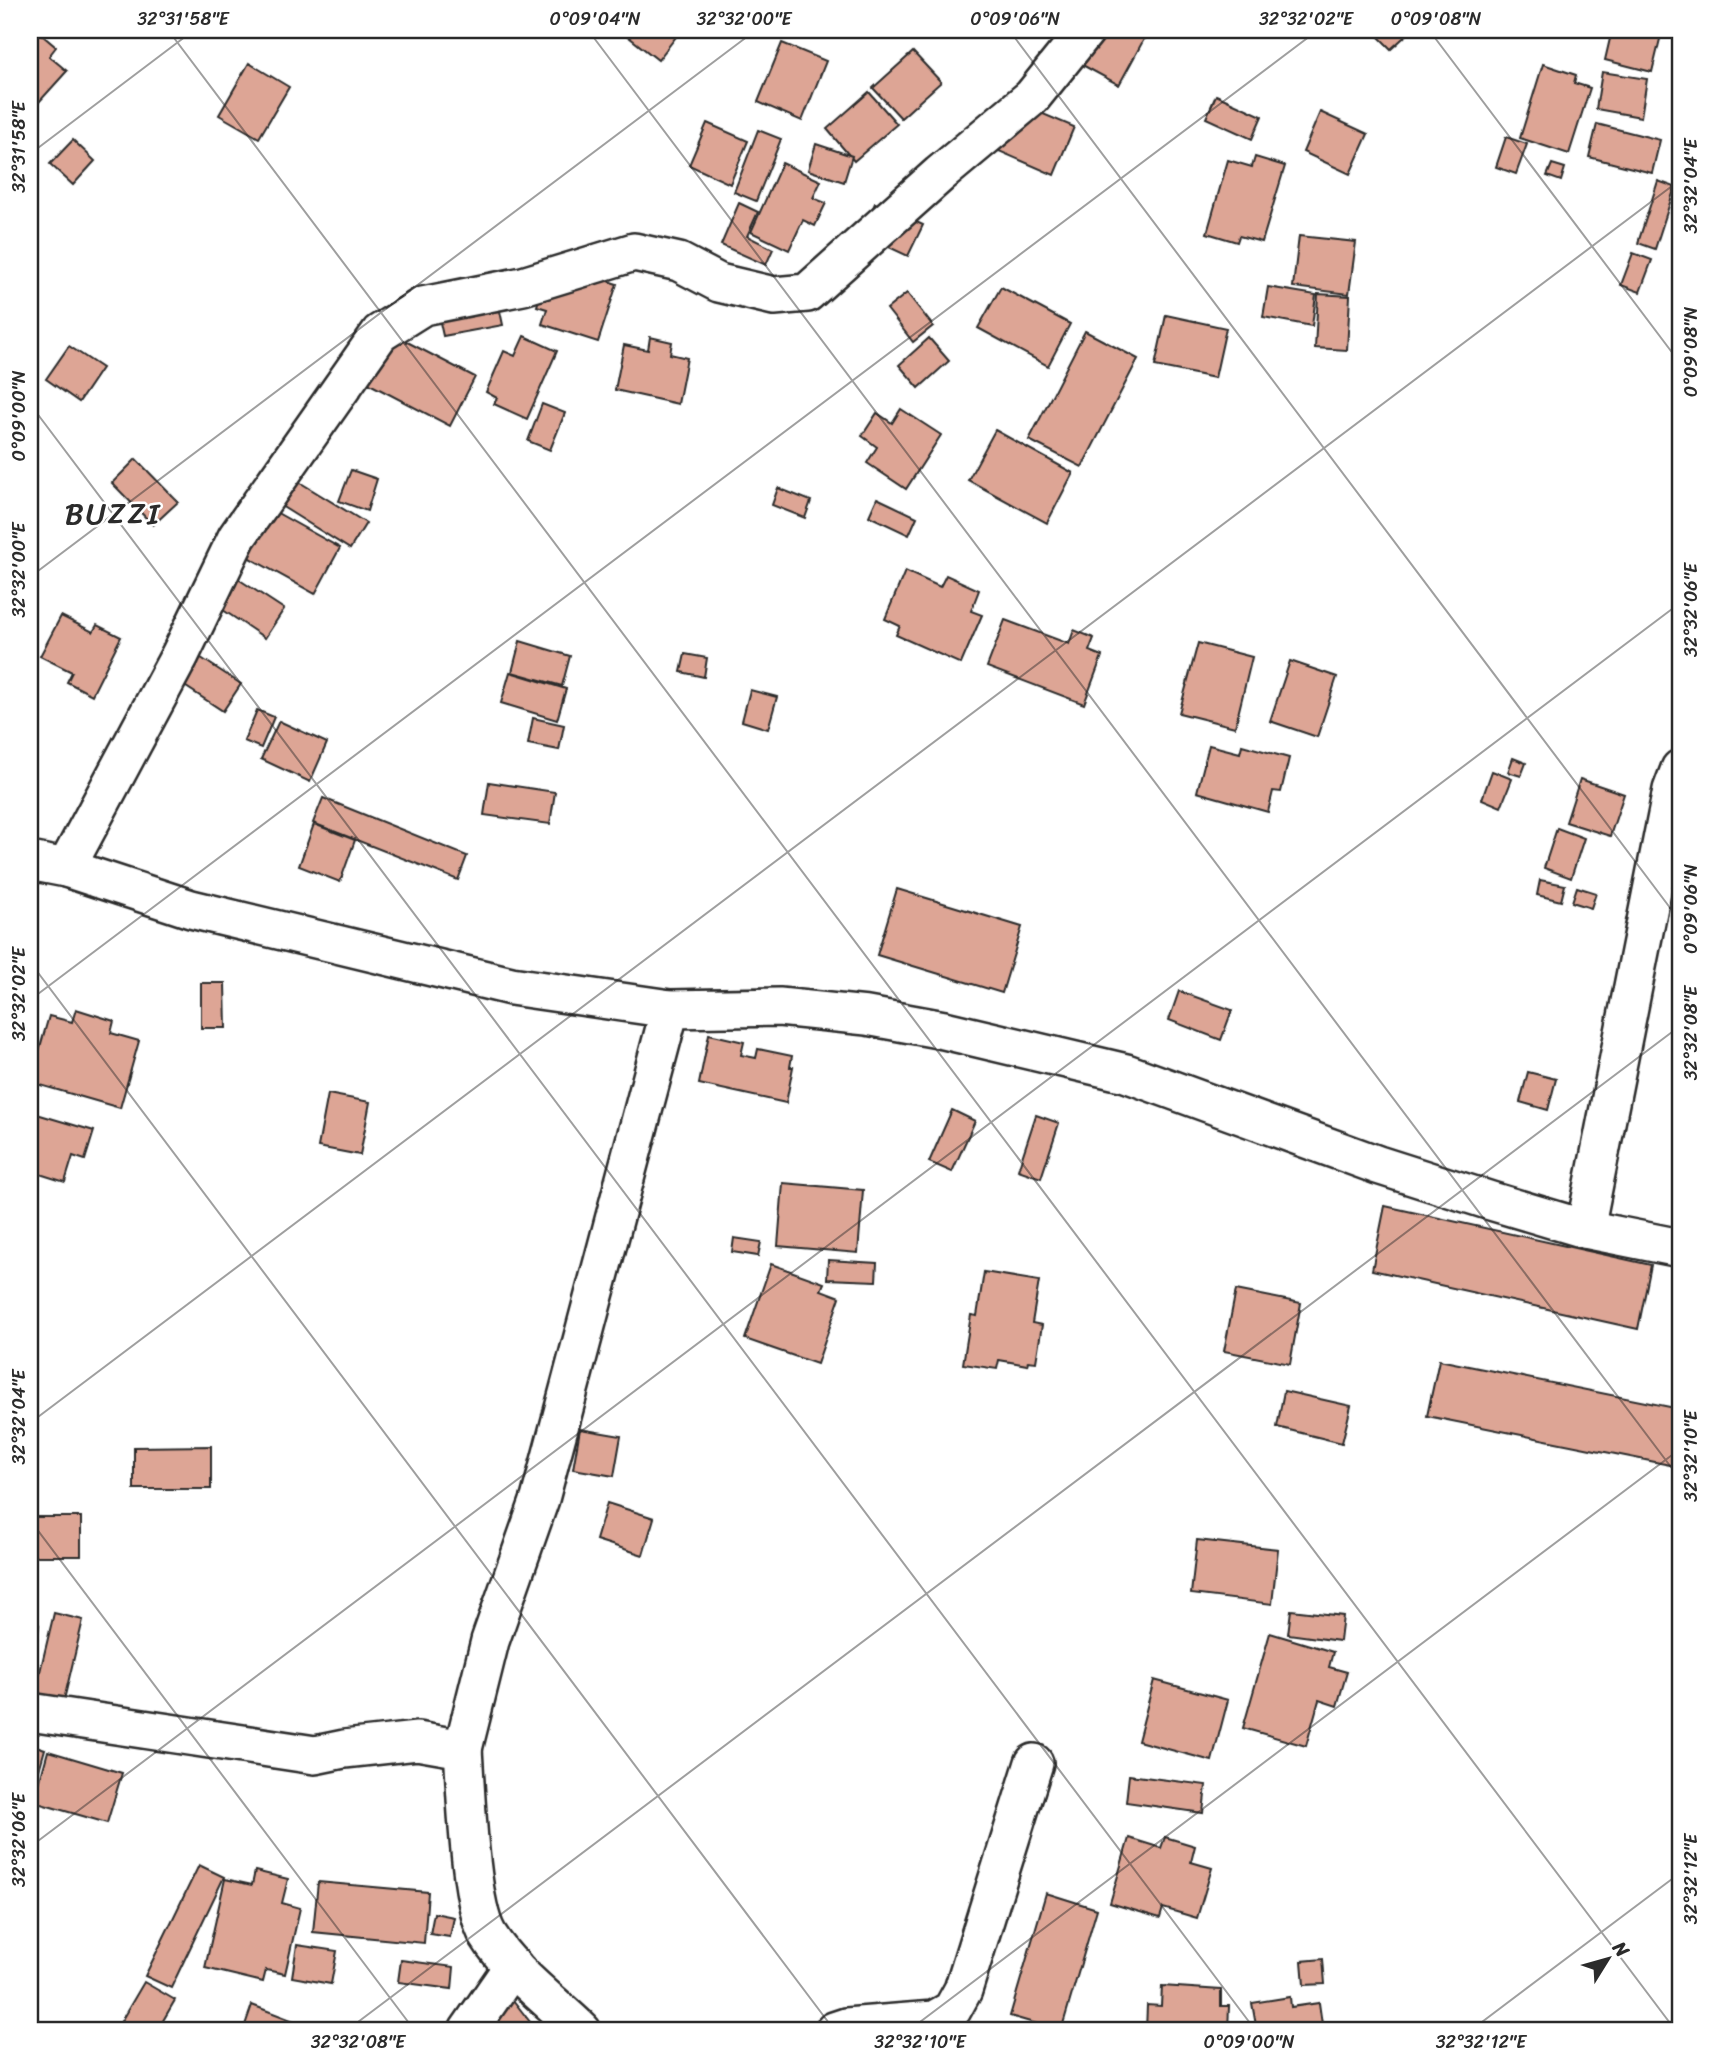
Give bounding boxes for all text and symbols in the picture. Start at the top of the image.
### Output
text: 32°31'58"E [137,3,230,35]
text: 0°09'04"N [550,3,641,35]
text: 32°32'00"E [696,3,793,35]
text: 0°09'06"N [970,3,1060,35]
text: 32°32'02"E [1259,3,1354,35]
text: 0°09'08"N [1391,3,1482,35]
text: 32°31'58"E [3,100,35,193]
text: 32°32'04"E [1675,137,1707,234]
text: 0°09'08"N [1675,306,1707,397]
text: 0°09'00"N [3,370,35,461]
district label: BUZZI [65,487,161,541]
text: 32°32'00"E [3,521,35,618]
text: 32°32'06"E [1675,562,1707,657]
text: 0°09'06"N [1675,864,1707,954]
text: 32°32'02"E [3,946,35,1041]
text: 32°32'08"E [1675,985,1707,1080]
text: 32°32'04"E [3,1368,35,1465]
text: 32°32'10"E [1675,1409,1707,1502]
text: 32°32'06"E [3,1792,35,1887]
text: 32°32'12"E [1675,1833,1707,1924]
north arrow [1574,1924,1644,1994]
text: N [1603,1933,1639,1965]
text: 32°32'08"E [311,2026,406,2058]
text: 32°32'10"E [874,2026,967,2058]
text: 0°09'00"N [1204,2026,1295,2058]
text: 32°32'12"E [1436,2026,1527,2058]

